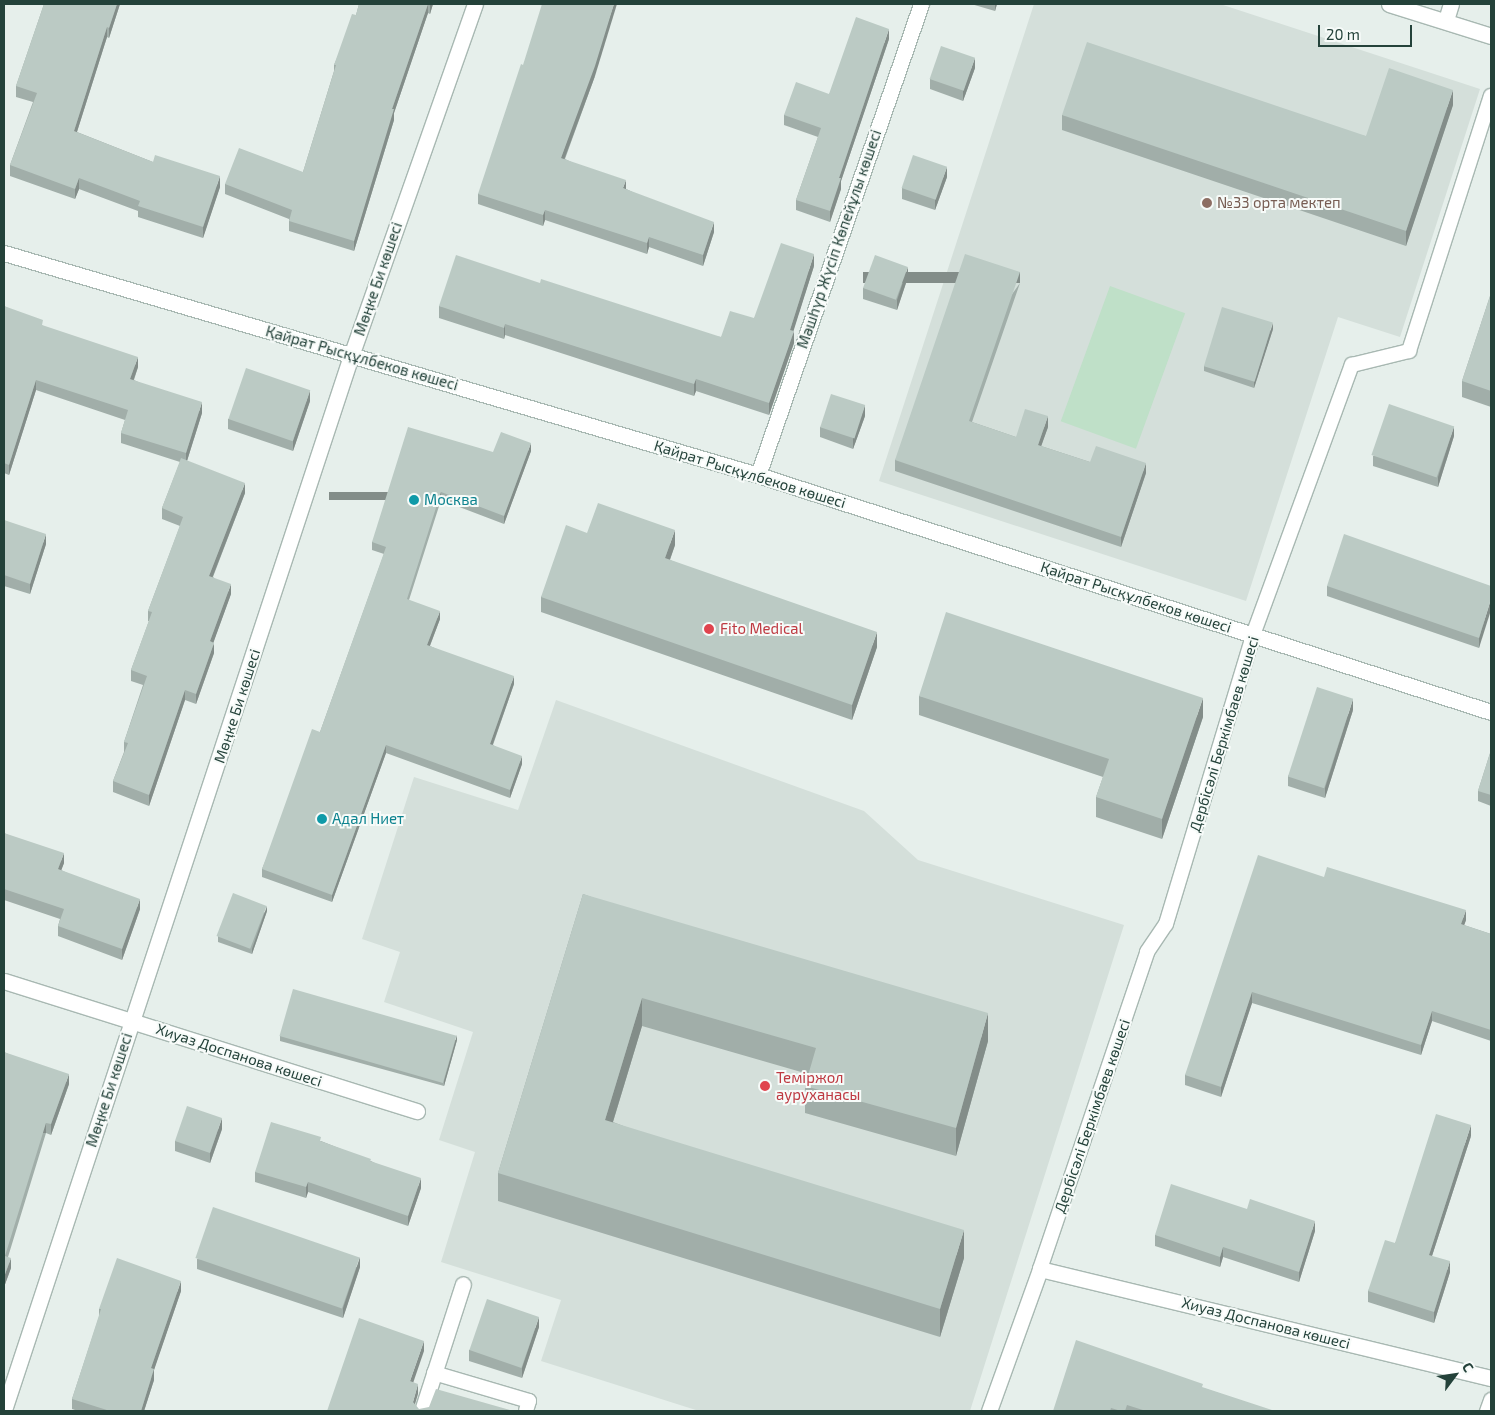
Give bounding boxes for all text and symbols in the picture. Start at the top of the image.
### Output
scale bar [1320,15,1414,47]
text: 20 m [1326,25,1360,43]
street label: Мәшһүр Жүсіп Көпейұлы көшесі [793,127,885,351]
place label: №33 орта мектеп [1217,194,1341,212]
marker: №33 орта мектеп [1201,197,1213,209]
street label: Мөңке Би көшесі [350,220,406,338]
street label: Қайрат Рысқұлбеков көшесі [264,322,460,394]
street label: Қайрат Рысқұлбеков көшесі [652,436,848,512]
place label: Москва [424,491,478,509]
marker: Москва [408,494,420,506]
street label: Қайрат Рысқұлбеков көшесі [1038,558,1234,636]
place label: Fito Medical [720,620,803,638]
marker: Fito Medical [702,622,716,636]
street label: Дербісәлі Беркімбаев көшесі [1186,634,1262,834]
street label: Мөңке Би көшесі [210,647,264,765]
place label: Адал Ниет [332,810,404,828]
marker: Адал Ниет [316,813,328,825]
street label: Дербісәлі Беркімбаев көшесі [1050,1017,1134,1215]
street label: Хиуаз Доспанова көшесі [154,1020,324,1090]
street label: Мөңке Би көшесі [82,1031,136,1149]
place label: Теміржол ауруханасы [776,1068,860,1103]
marker: Теміржол ауруханасы [758,1079,772,1093]
street label: Хиуаз Доспанова көшесі [1180,1293,1352,1353]
north arrow [1430,1350,1480,1400]
text: С [1459,1359,1478,1375]

